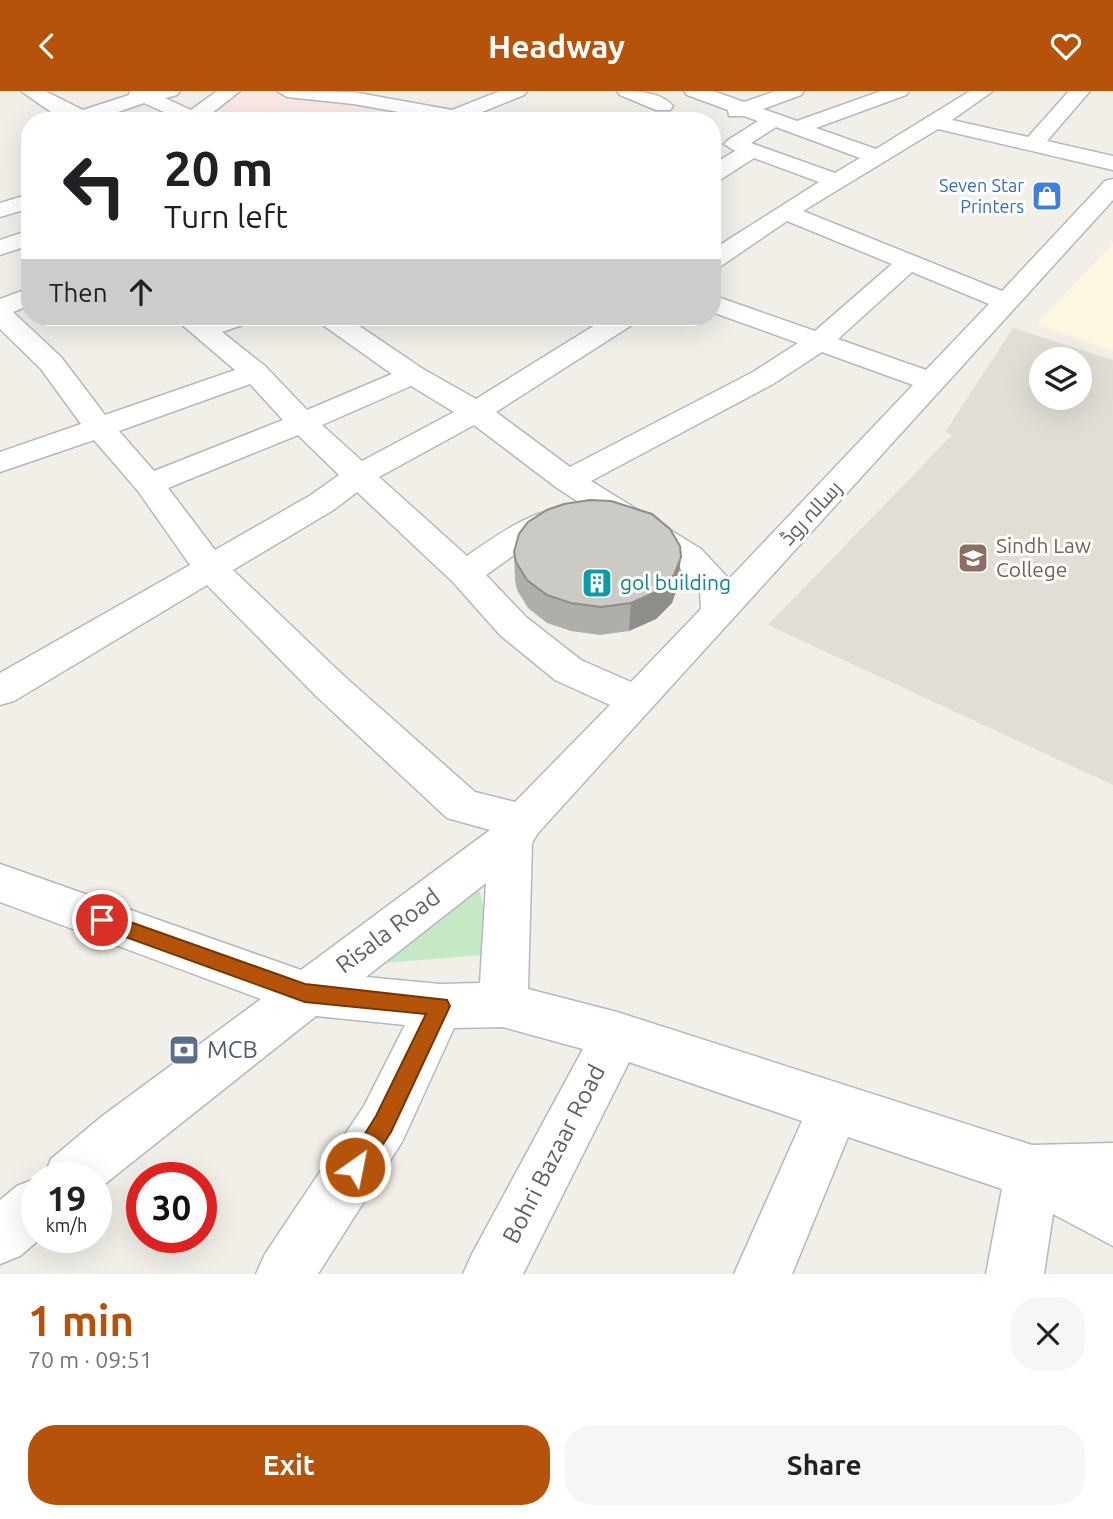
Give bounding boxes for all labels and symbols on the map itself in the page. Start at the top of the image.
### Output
place label: Seven Star Printers [939,175,1024,216]
shop icon: Seven Star Printers [1030,179,1064,213]
street label: رسالہ روڈ [775,475,847,550]
place label: Sindh Law College [996,533,1091,581]
school or university icon: Sindh Law College [956,541,990,575]
building icon: gol building [580,566,614,600]
place label: gol building [620,570,731,594]
street label: Risala Road [330,883,445,978]
pin [72,890,132,950]
bank icon: MCB [167,1033,201,1067]
place label: MCB [207,1036,258,1063]
street label: Bohri Bazaar Road [497,1060,610,1247]
position arrow [318,1130,392,1204]
speed limit sign: 30 [126,1162,217,1253]

